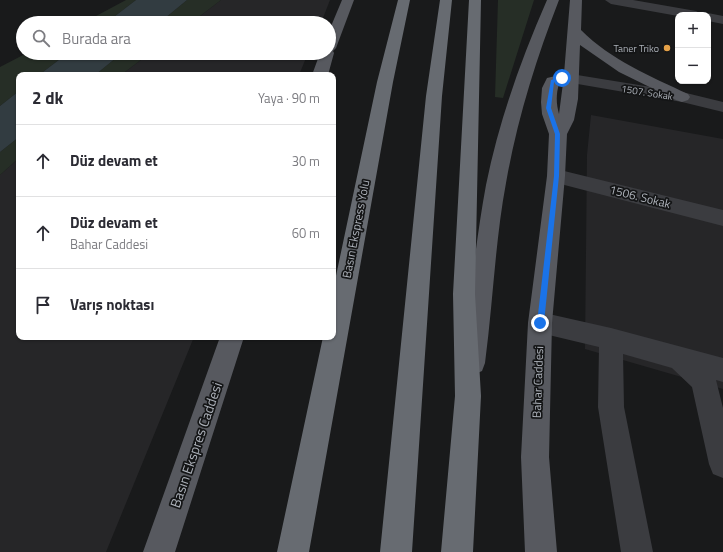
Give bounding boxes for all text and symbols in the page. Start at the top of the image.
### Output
map controls [675,12,711,84]
button: + [675,12,711,48]
search box [16,16,336,60]
icon: search [30,27,52,49]
text: Burada ara [62,27,131,50]
place label: Taner Triko [614,41,659,56]
marker: Taner Triko [662,43,672,53]
button: − [675,48,711,84]
route start [553,69,571,87]
street label: 1507. Sokak [620,81,674,104]
text: 2 dk [32,85,63,111]
text: Yaya · 90 m [258,88,320,108]
text: Düz devam et [70,149,158,172]
icon: ahead [32,150,54,172]
text: 30 m [292,151,320,171]
street label: Basın Ekspress Yolu [337,178,374,280]
street label: 1506. Sokak [608,180,673,213]
text: Düz devam et [70,211,158,234]
icon: ahead [32,222,54,244]
text: 60 m [292,223,320,243]
text: Bahar Caddesi [70,234,148,254]
text: Varış noktası [70,293,154,316]
icon: arrive [32,294,54,316]
route end [531,314,549,332]
street label: Bahar Caddesi [527,346,548,418]
street label: Basın Ekspres Caddesi [164,379,227,510]

